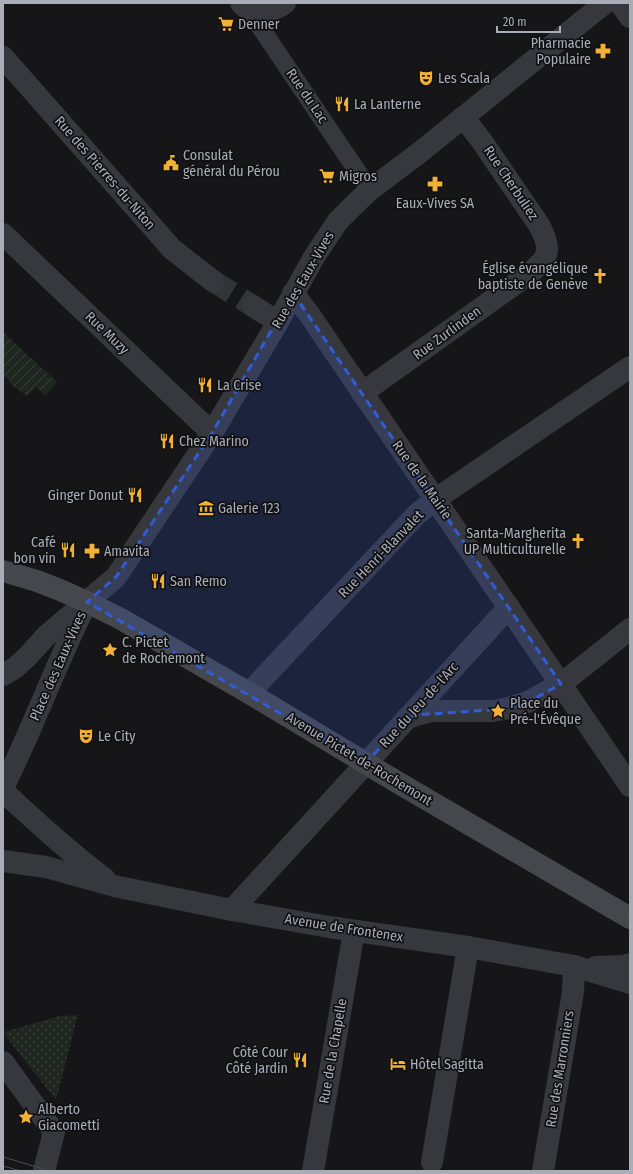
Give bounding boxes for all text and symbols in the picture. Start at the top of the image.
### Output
scale bar [497,8,560,34]
supermarket icon: Denner [217,15,235,33]
text: 20 m [503,15,527,29]
place label: Denner [238,16,280,33]
place label: Pharmacie Populaire [531,35,591,68]
pharmacy icon: Pharmacie Populaire [594,42,612,60]
street label: Rue du Lac [283,65,331,127]
theatre icon: Les Scala [417,69,435,87]
place label: Les Scala [438,70,490,87]
restaurant icon: La Lanterne [333,95,351,113]
place label: La Lanterne [354,96,421,113]
street label: Rue des Pierres-du-Niton [51,113,159,233]
street label: Rue Cherbuliez [480,143,542,224]
place label: Consulat général du Pérou [183,147,280,180]
public building icon: Consulat général du Pérou [162,154,180,172]
supermarket icon: Migros [318,167,336,185]
place label: Migros [339,168,377,185]
pharmacy icon: Eaux-Vives SA [426,175,444,193]
place label: Eaux-Vives SA [396,195,475,212]
street label: Rue des Eaux-Vives [268,228,338,332]
place label: Église évangélique baptiste de Genève [478,259,588,293]
church icon: Église évangélique baptiste de Genève [591,267,609,285]
street label: Rue Zurlinden [410,303,484,363]
street label: Rue Muzy [82,308,133,358]
restaurant icon: La Crise [196,376,214,394]
place label: La Crise [217,377,262,394]
restaurant icon: Chez Marino [158,432,176,450]
place label: Chez Marino [179,433,249,450]
street label: Rue de la Mairie [389,437,455,523]
restaurant icon: Ginger Donut [126,486,144,504]
place label: Ginger Donut [48,487,123,504]
museum icon: Galerie 123 [197,499,215,517]
place label: Galerie 123 [218,500,280,517]
street label: Rue Henri-Blanvalet [335,507,427,601]
place label: Santa-Margherita UP Multiculturelle [464,525,566,558]
church icon: Santa-Margherita UP Multiculturelle [569,532,587,550]
place label: Café bon vin [13,534,56,567]
restaurant icon: Café bon vin [59,541,77,559]
pharmacy icon: Amavita [83,542,101,560]
place label: Amavita [104,543,150,560]
restaurant icon: San Remo [149,572,167,590]
place label: San Remo [170,573,227,590]
street label: Place des Eaux-Vives [26,609,90,723]
place label: C. Pictet de Rochemont [122,634,205,667]
place icon: C. Pictet de Rochemont [101,641,119,659]
street label: Rue du Jeu-de-l'Arc [376,658,462,752]
place label: Place du Pré-l'Évêque [510,695,581,728]
place icon: Place du Pré-l'Évêque [489,702,507,720]
street label: Avenue Pictet-de-Rochemont [283,709,435,810]
theatre icon: Le City [77,727,95,745]
place label: Le City [98,728,136,745]
street label: Avenue de Frontenex [284,910,405,946]
street label: Rue de la Chapelle [315,997,351,1105]
street label: Rue des Marronniers [542,1009,578,1129]
place label: Côté Cour Côté Jardin [226,1044,288,1077]
restaurant icon: Côté Cour Côté Jardin [291,1051,309,1069]
hotel icon: Hôtel Sagitta [389,1055,407,1073]
place label: Hôtel Sagitta [410,1056,484,1073]
place label: Alberto Giacometti [38,1101,100,1134]
place icon: Alberto Giacometti [17,1108,35,1126]

